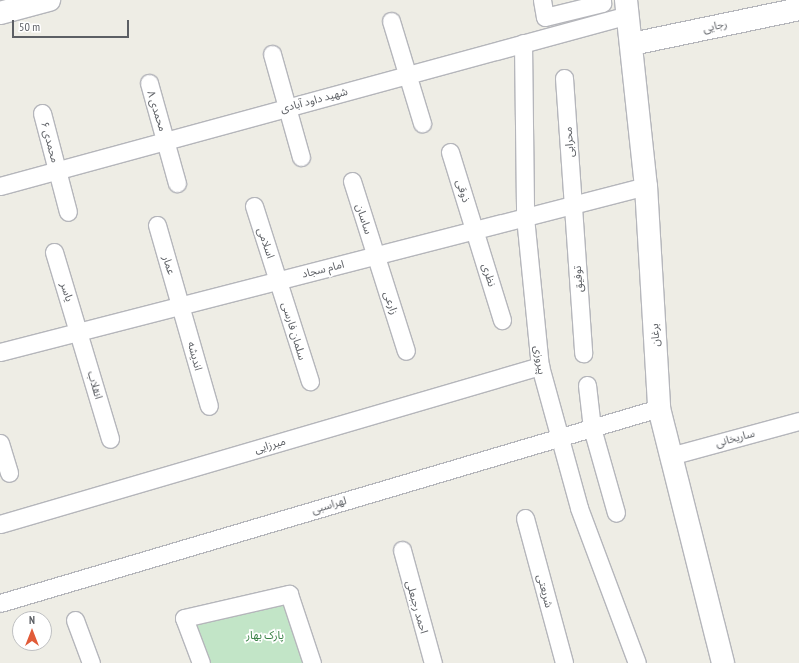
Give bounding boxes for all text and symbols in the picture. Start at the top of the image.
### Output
scale bar [14,12,131,38]
street label: رجایی [702,17,728,35]
text: 50 m [19,19,40,34]
street label: شهید داود آبادی [279,85,349,115]
street label: محمدی ۸ [145,89,169,133]
street label: محمدی ۶ [38,120,62,164]
street label: محرابی [561,126,577,158]
street label: ذوقی [453,178,473,204]
street label: ساسان [353,202,375,236]
street label: اسلامی [255,226,277,260]
street label: عمار [160,254,178,276]
street label: امام سجاد [300,257,346,281]
street label: نظری [479,262,499,288]
street label: توفیق [570,265,586,293]
street label: یاسر [58,281,76,303]
street label: زارعی [381,290,401,316]
street label: سلمان فارسی [279,300,309,362]
street label: برغان [648,323,662,347]
street label: اندیشه [185,340,205,372]
street label: پیروزی [531,345,549,375]
street label: انقلاب [85,369,105,401]
street label: ساریخانی [714,426,756,450]
street label: میرزایی [253,434,287,456]
street label: لهراسبی [310,494,348,516]
street label: شریعتی [534,573,556,609]
street label: احمد رجبعلی [403,579,431,635]
north arrow [12,611,52,651]
text: N [29,613,35,627]
park label: پارک‌ بهار [246,628,284,642]

